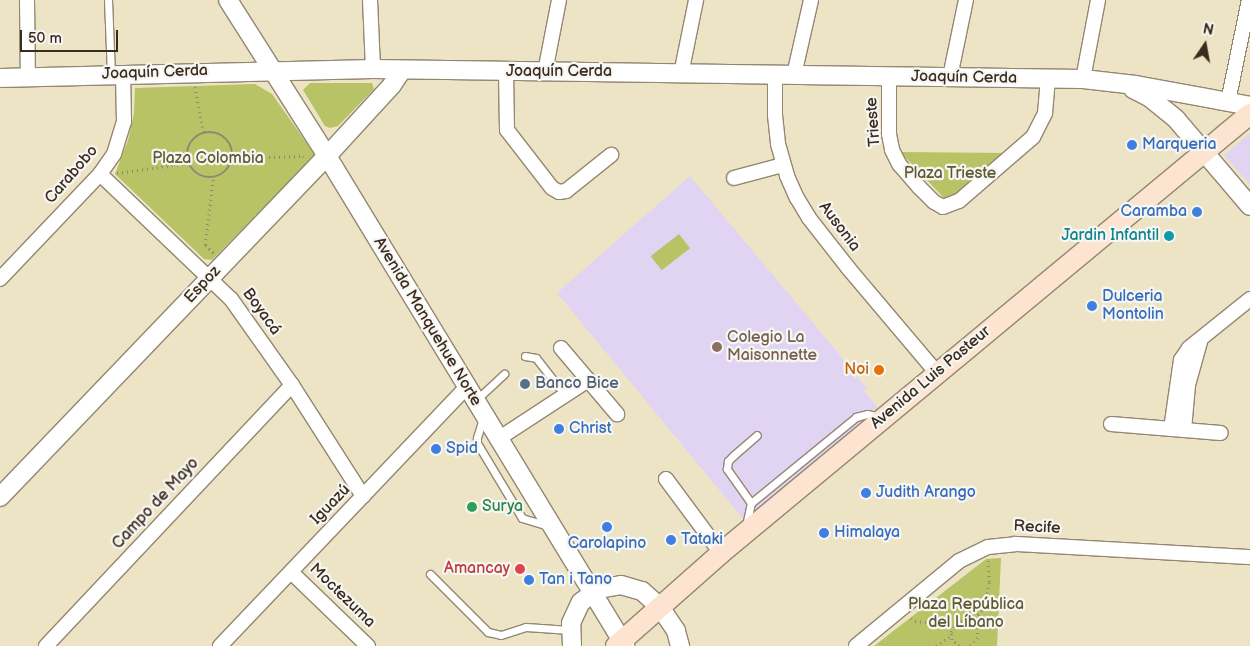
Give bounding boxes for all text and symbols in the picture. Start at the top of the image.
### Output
scale bar [22,20,120,52]
north arrow [1180,20,1230,70]
text: N [1201,20,1215,39]
text: 50 m [28,29,62,48]
street label: Joaquín Cerda [102,62,208,84]
street label: Joaquín Cerda [506,62,612,82]
street label: Joaquín Cerda [911,67,1017,89]
street label: Trieste [863,97,885,147]
place label: Marqueria [1142,135,1217,155]
marker: Marqueria [1126,139,1138,151]
street label: Carabobo [41,142,103,208]
park label: Plaza Colombia [152,149,264,169]
park label: Plaza Trieste [903,164,997,184]
street label: Ausonia [814,198,864,256]
place label: Caramba [1121,202,1187,222]
marker: Caramba [1191,206,1203,218]
place label: Jardin Infantil [1061,226,1159,246]
marker: Jardin Infantil [1163,230,1175,242]
street label: Avenida Manquehue Norte [369,234,485,410]
street label: Espoz [181,262,225,308]
street label: Boyacá [238,285,284,339]
place label: Dulceria Montolin [1102,287,1164,325]
marker: Dulceria Montolin [1086,300,1098,312]
street label: Avenida Luis Pasteur [867,322,995,434]
place label: Colegio La Maisonnette [727,328,817,366]
marker: Colegio La Maisonnette [711,341,723,353]
place label: Noi [844,360,869,380]
marker: Noi [873,364,885,376]
place label: Banco Bice [535,374,619,394]
marker: Banco Bice [519,378,531,390]
place label: Christ [569,419,612,439]
marker: Christ [553,423,565,435]
place label: Spid [446,439,478,459]
marker: Spid [430,443,442,455]
street label: Campo de Mayo [109,454,203,554]
street label: Iguazú [307,481,355,529]
place label: Judith Arango [876,483,976,503]
marker: Judith Arango [860,487,872,499]
place label: Surya [482,497,523,517]
marker: Surya [466,501,478,513]
street label: Recife [1013,517,1061,539]
marker: Carolapino [601,521,613,533]
place label: Himalaya [834,523,900,543]
marker: Himalaya [818,527,830,539]
place label: Tataki [681,530,723,550]
place label: Carolapino [568,534,646,554]
marker: Tataki [665,534,677,546]
place label: Amancay [444,559,510,579]
street label: Moctezuma [305,560,379,632]
marker: Amancay [514,563,526,575]
place label: Tan i Tano [539,570,613,590]
marker: Tan i Tano [523,574,535,586]
park label: Plaza República del Líbano [908,595,1024,633]

